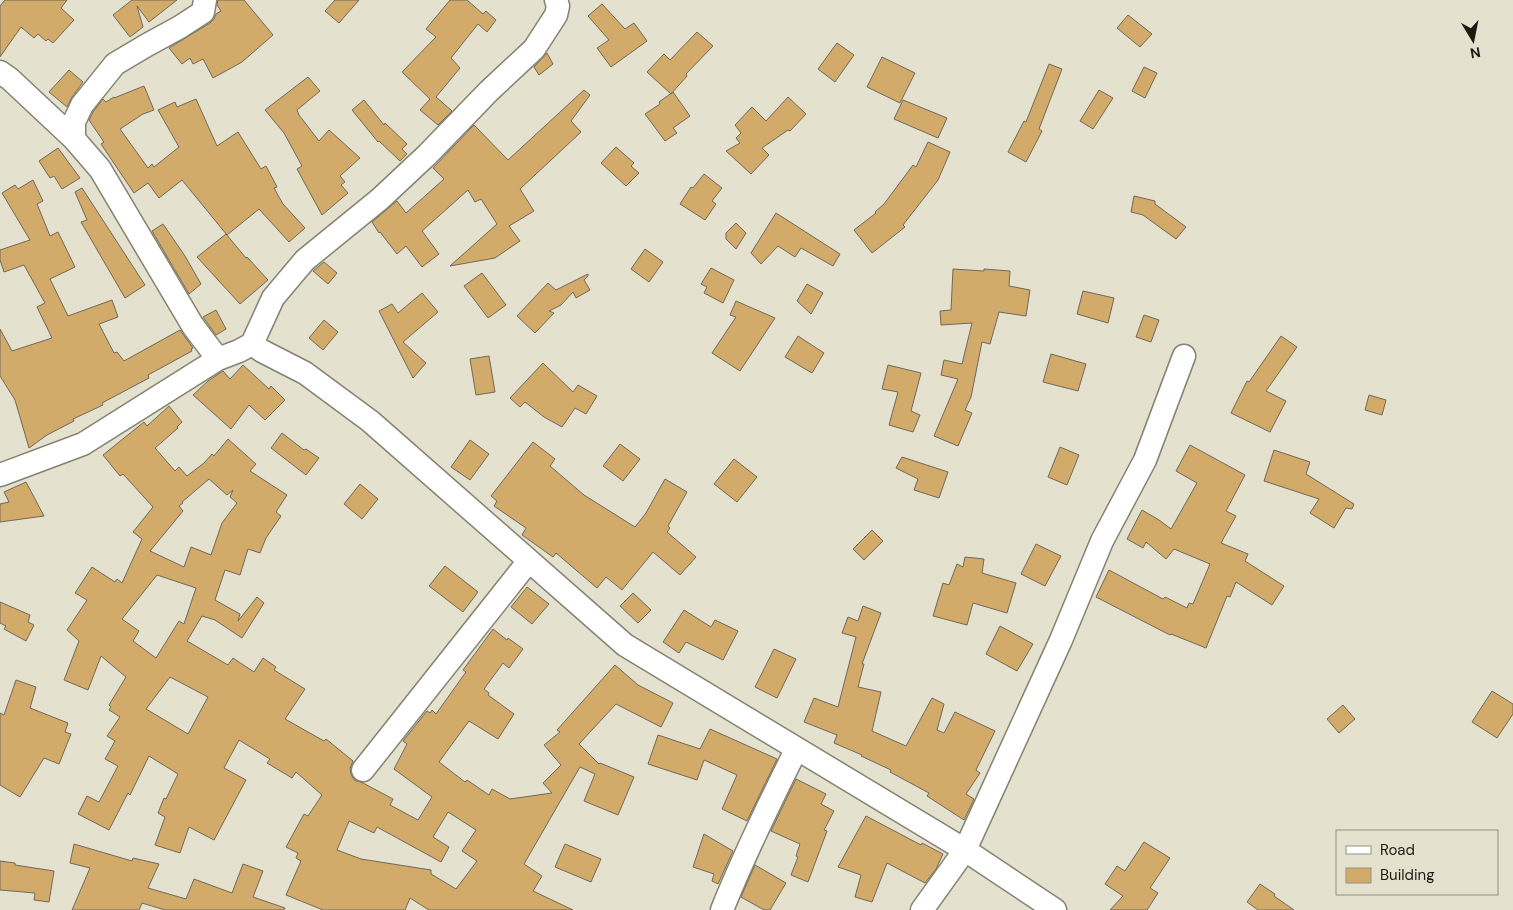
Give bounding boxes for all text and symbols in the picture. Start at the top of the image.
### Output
north arrow [1448,15,1498,65]
text: N [1469,43,1482,63]
legend [1336,830,1498,895]
text: Road [1380,840,1415,860]
text: Building [1380,865,1435,885]

